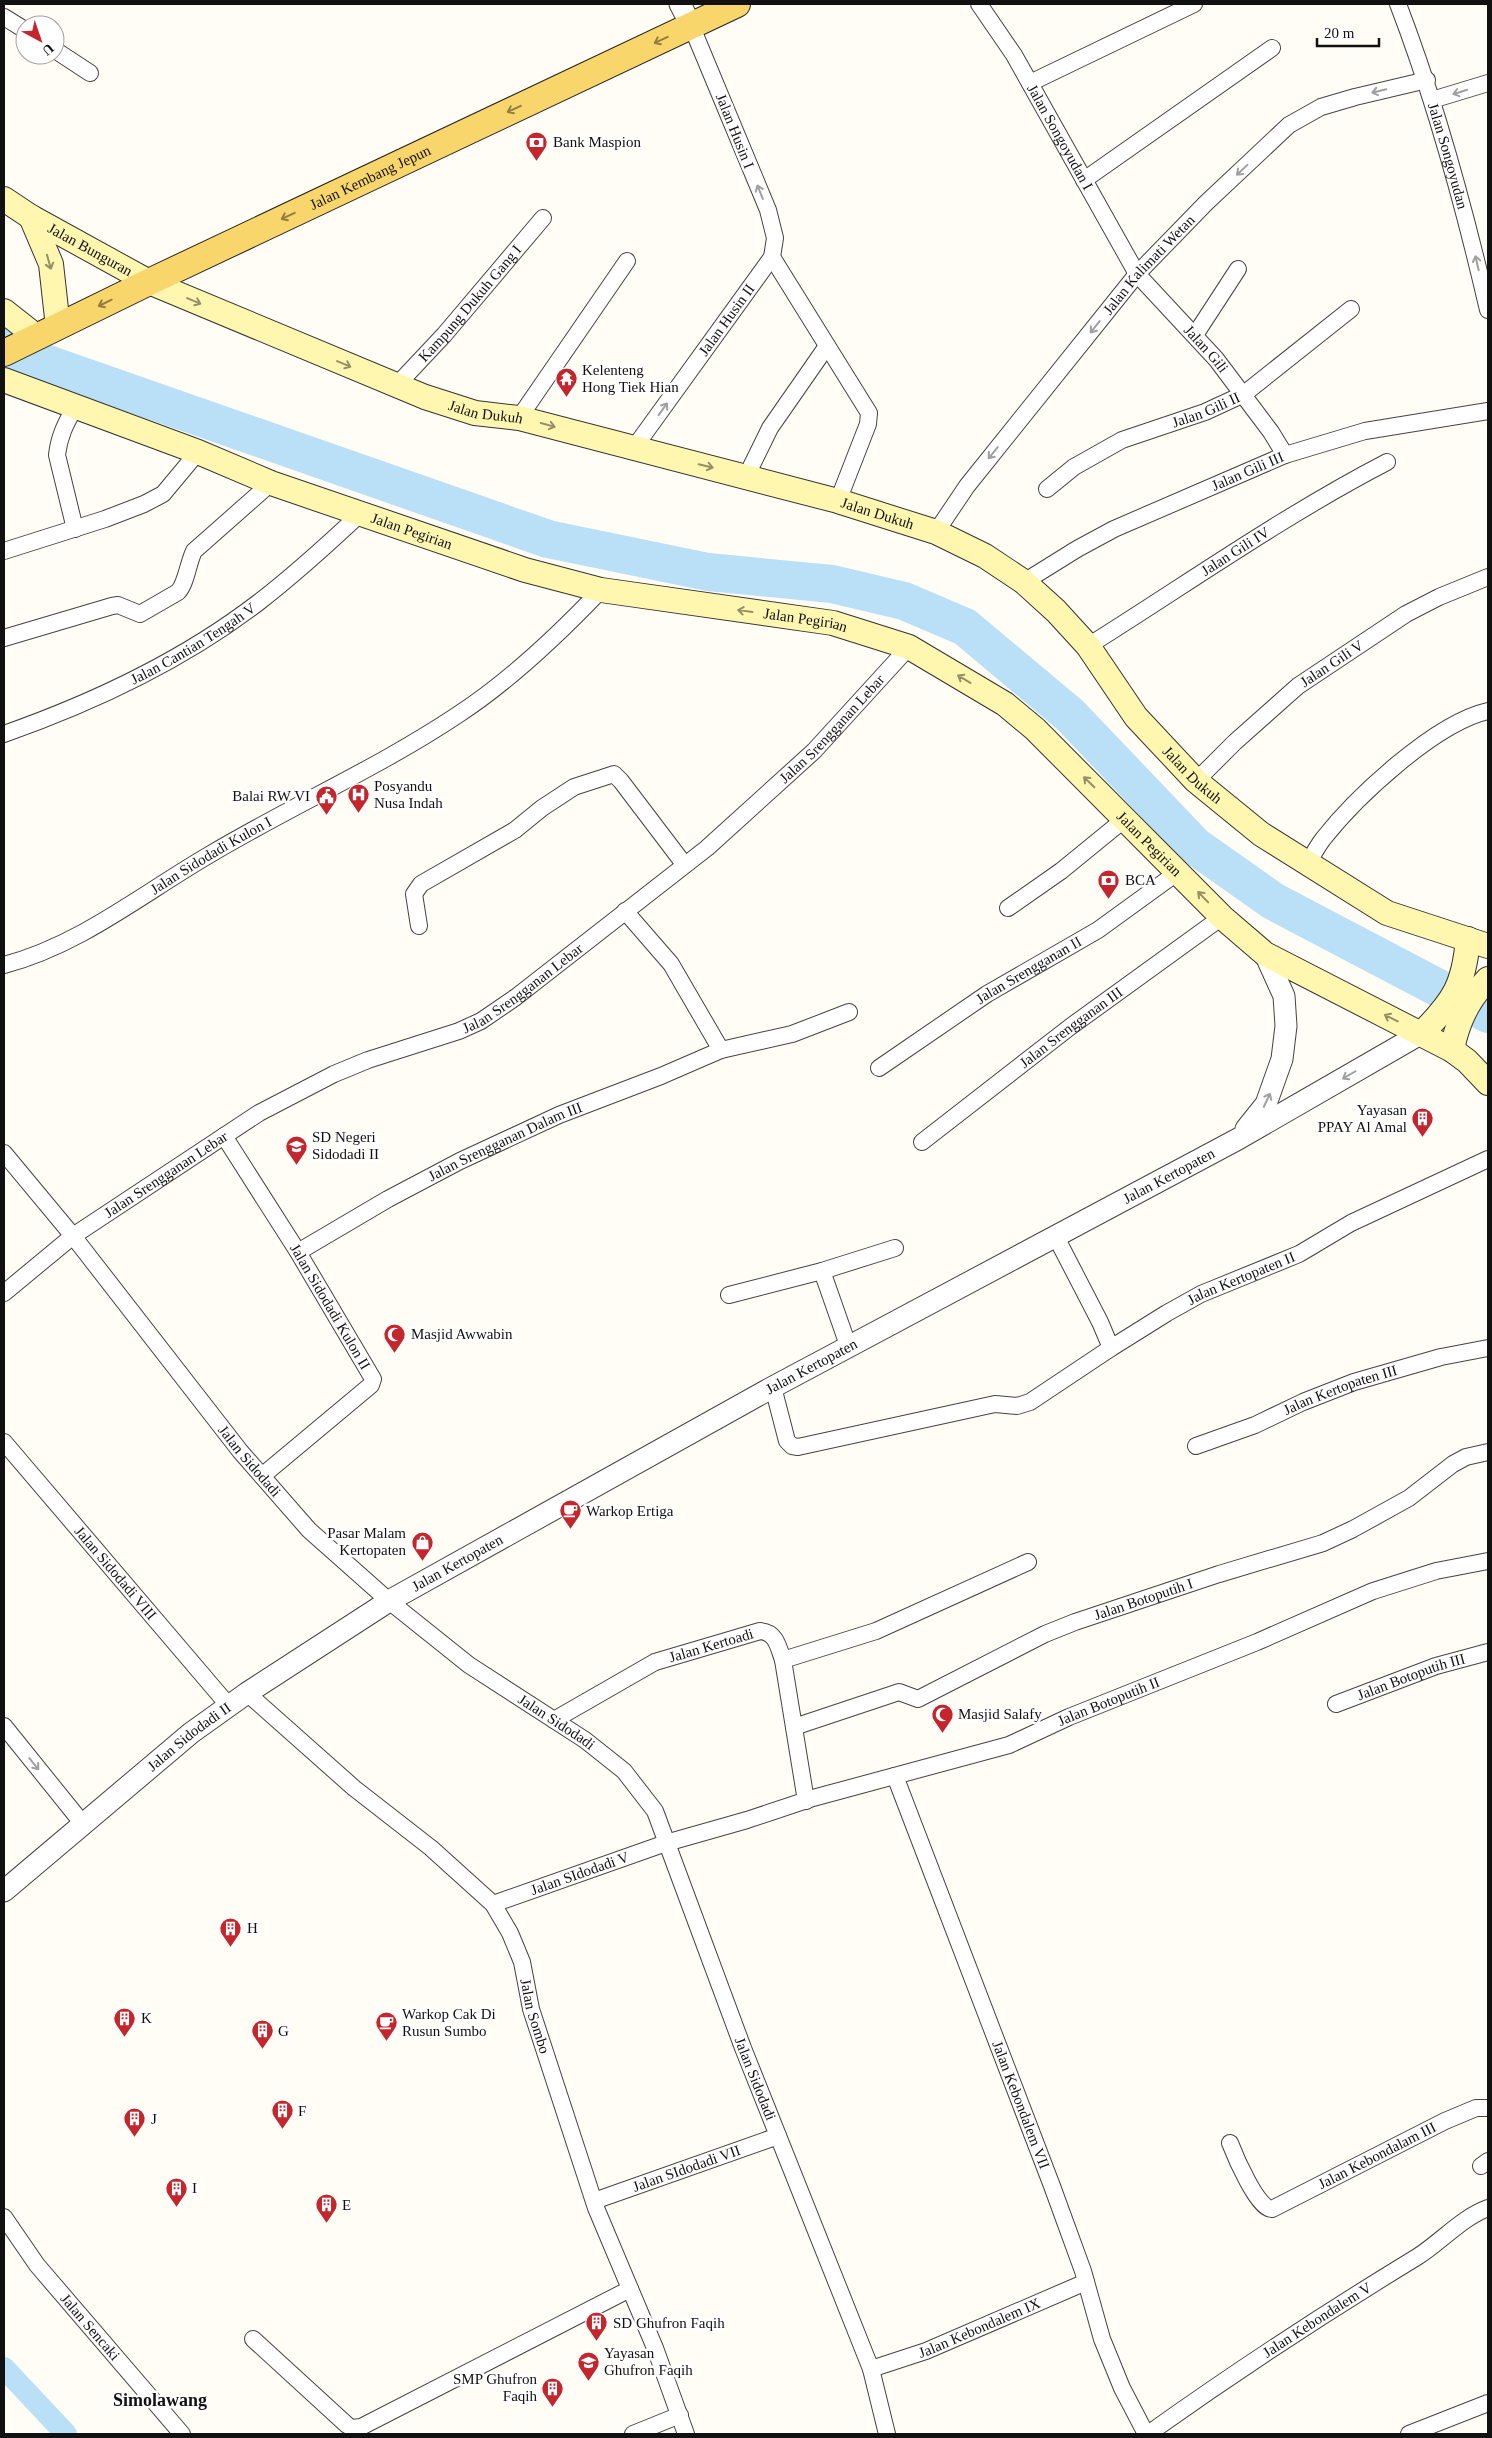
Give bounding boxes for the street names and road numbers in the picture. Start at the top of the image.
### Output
street label: Jalan Songoyudan I [1024,82,1096,193]
street label: Jalan Husin I [713,91,757,171]
street label: Jalan Songoyudan [1425,101,1471,211]
street label: Jalan Kembang Jepun [307,142,434,213]
street label: Jalan Kalimati Wetan [1100,211,1198,318]
street label: Jalan Bunguran [45,220,136,279]
street label: Kampung Dukuh Gang I [415,242,525,365]
street label: Jalan Husin II [695,281,758,359]
street label: Jalan Gili [1181,322,1231,376]
street label: Jalan Gili II [1170,389,1242,431]
street label: Jalan Dukuh [446,397,525,427]
street label: Jalan Gili III [1209,449,1286,494]
street label: Jalan Dukuh [839,494,916,533]
street label: Jalan Pegirian [369,510,455,553]
street label: Jalan Gili IV [1198,524,1272,579]
street label: Jalan Cantian Tengah V [128,600,259,688]
street label: Jalan Pegirian [763,605,850,635]
street label: Jalan Gili V [1297,637,1366,690]
street label: Jalan Srengganan Lebar [776,671,888,786]
street label: Jalan Dukuh [1160,743,1225,807]
street label: Jalan Pegirian [1114,808,1185,880]
street label: Jalan Sidodadi Kulon I [147,813,274,898]
street label: Jalan Srengganan II [973,933,1084,1007]
street label: Jalan Srengganan Lebar [460,940,586,1036]
street label: Jalan Srengganan III [1016,984,1125,1071]
street label: Jalan Srengganan Dalam III [425,1099,584,1184]
street label: Jalan Srengganan Lebar [101,1128,231,1221]
street label: Jalan Kertopaten [1120,1145,1218,1207]
street label: Jalan Sidodadi Kulon II [287,1241,373,1372]
street label: Jalan Kertopaten II [1184,1249,1297,1308]
street label: Jalan Kertopaten [763,1335,860,1397]
street label: Jalan Kertopaten III [1281,1362,1399,1418]
street label: Jalan Sidodadi [215,1422,284,1500]
street label: Jalan Sidodadi VIII [71,1523,160,1623]
street label: Jalan Kertopaten [409,1531,506,1595]
street label: Jalan Botoputih I [1092,1575,1195,1623]
street label: Jalan Kertoadi [667,1625,755,1665]
street label: Jalan Botoputih III [1355,1651,1467,1703]
street label: Jalan Botoputih II [1055,1674,1162,1729]
street label: Jalan Sidodadi [515,1691,598,1753]
street label: Jalan Sidodadi II [144,1699,234,1774]
street label: Jalan SIdodadi V [528,1849,631,1898]
street label: Jalan Sombo [517,1977,553,2056]
street label: Jalan Sidodadi [732,2035,779,2123]
street label: Jalan Kebondalem VII [989,2039,1053,2171]
street label: Jalan Kebondalam III [1315,2119,1439,2192]
street label: Jalan SIdodadi VII [630,2142,742,2195]
street label: Jalan Kebondalem V [1260,2279,1374,2361]
street label: Jalan Sencaki [57,2291,123,2363]
street label: Jalan Kebondalem IX [917,2295,1043,2361]

